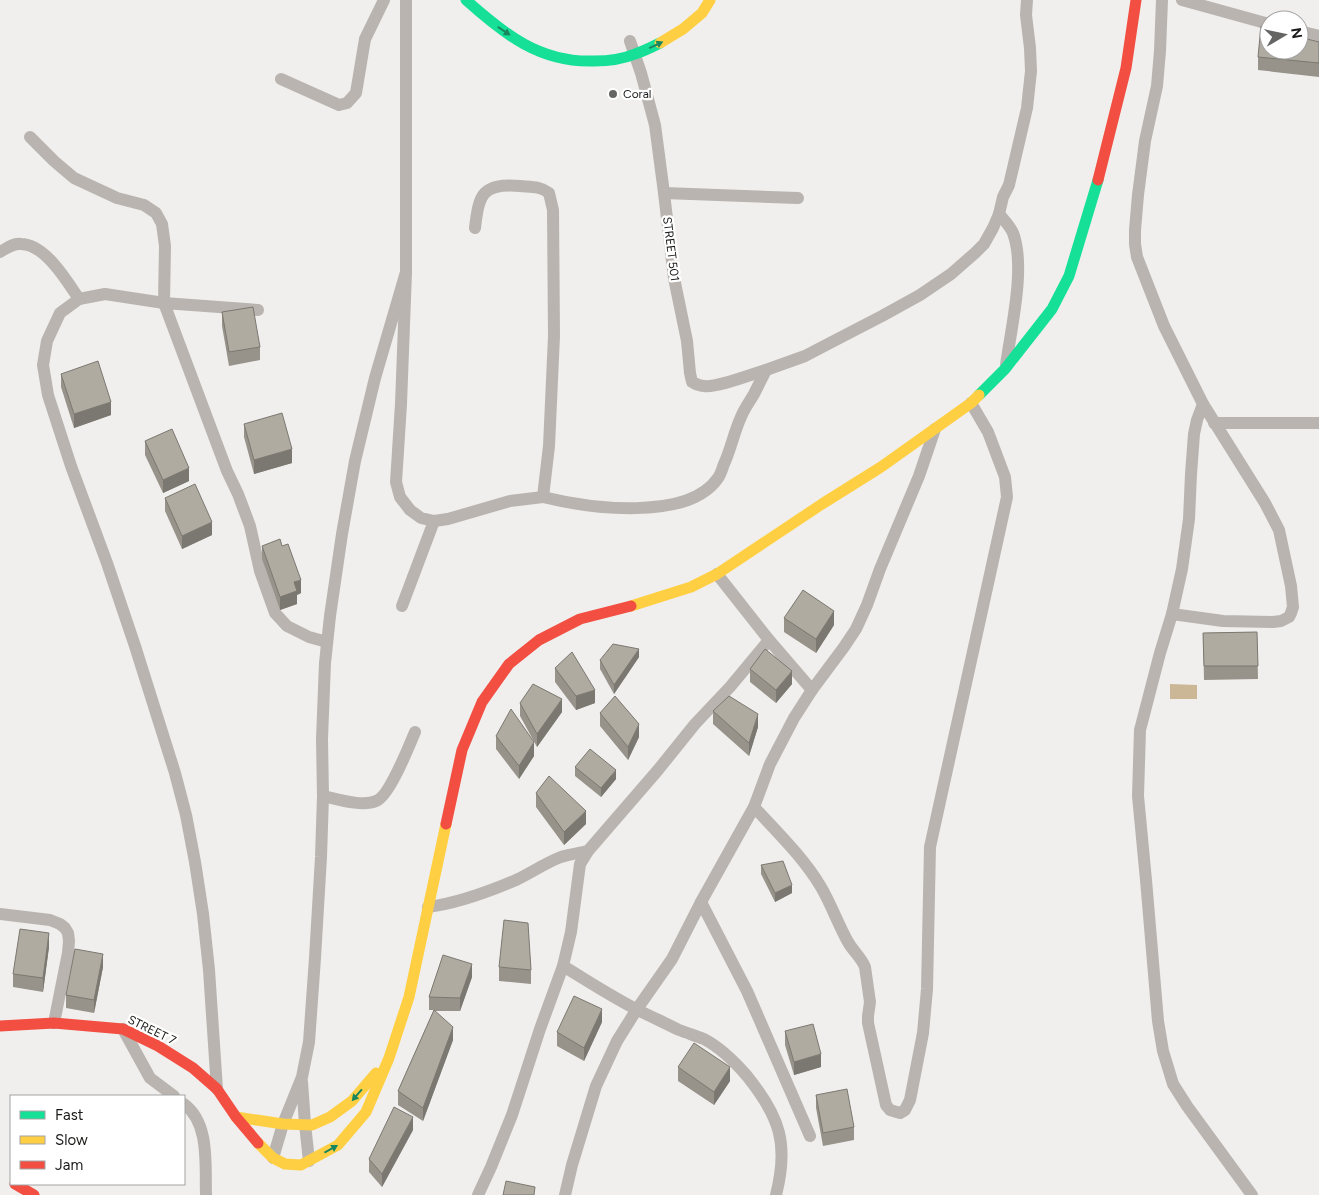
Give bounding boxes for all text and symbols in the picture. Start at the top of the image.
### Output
north arrow [1259,10,1309,60]
one-way arrow [497,26,510,36]
text: N [1287,26,1306,40]
one-way arrow [649,41,663,49]
place label: Coral [623,87,651,101]
marker: Coral [607,88,619,100]
street label: STREET 501 [660,216,682,282]
street label: STREET 7 [126,1012,179,1048]
one-way arrow [351,1088,363,1100]
legend [10,1095,185,1185]
text: Fast [55,1106,84,1124]
text: Slow [55,1131,88,1149]
one-way arrow [325,1145,338,1154]
text: Jam [55,1156,83,1174]

